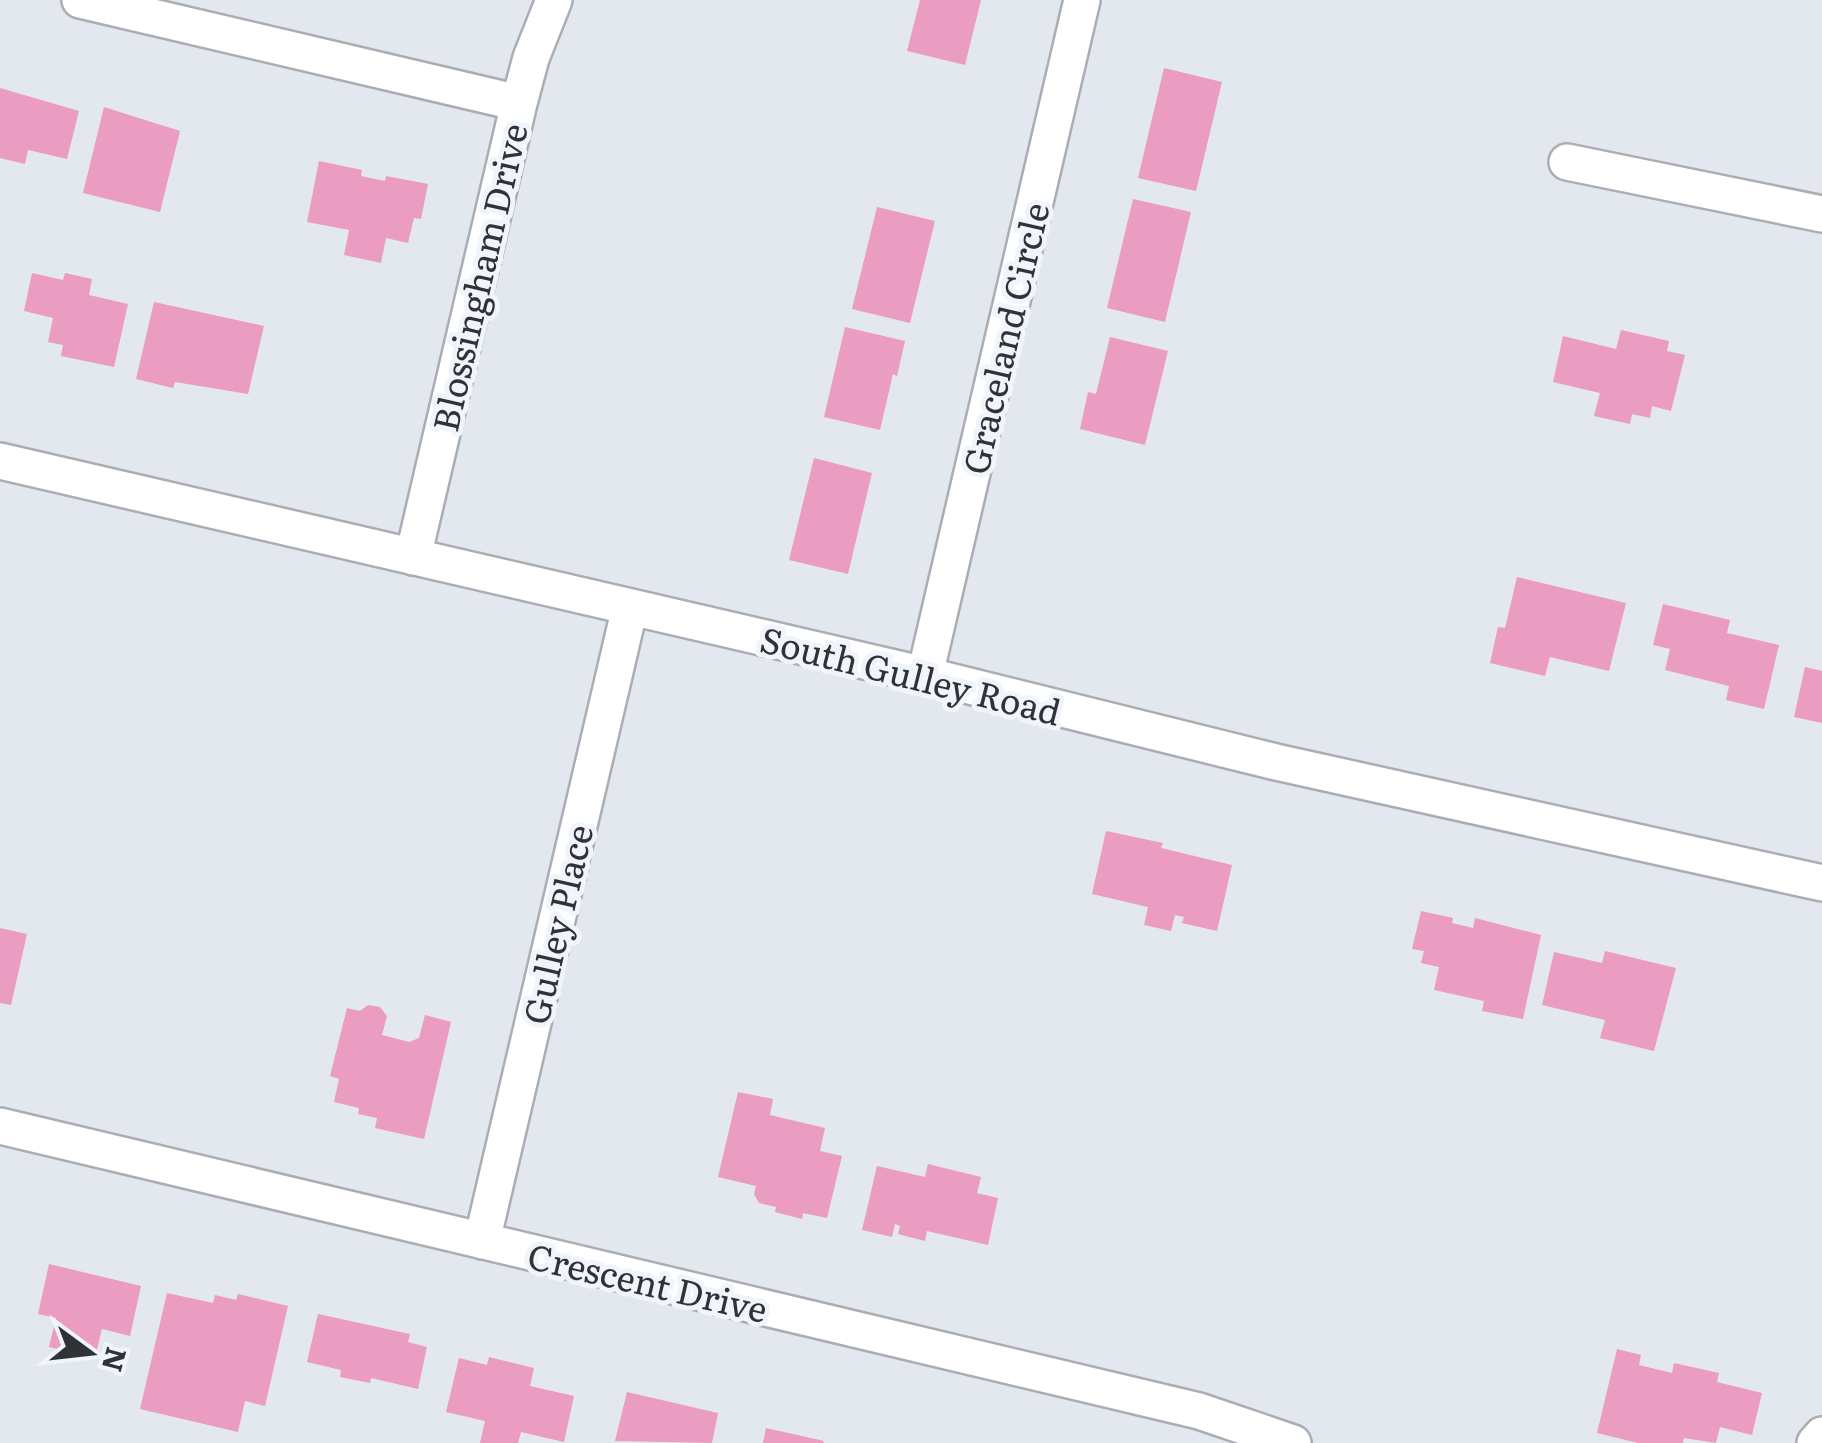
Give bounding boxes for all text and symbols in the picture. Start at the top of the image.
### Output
street label: Blossingham Drive [417,118,539,436]
street label: Graceland Circle [947,197,1061,479]
street label: South Gulley Road [755,612,1067,736]
street label: Gulley Place [508,819,604,1029]
street label: Crescent Drive [523,1228,773,1334]
north arrow [40,1303,140,1403]
text: N [93,1343,139,1377]

